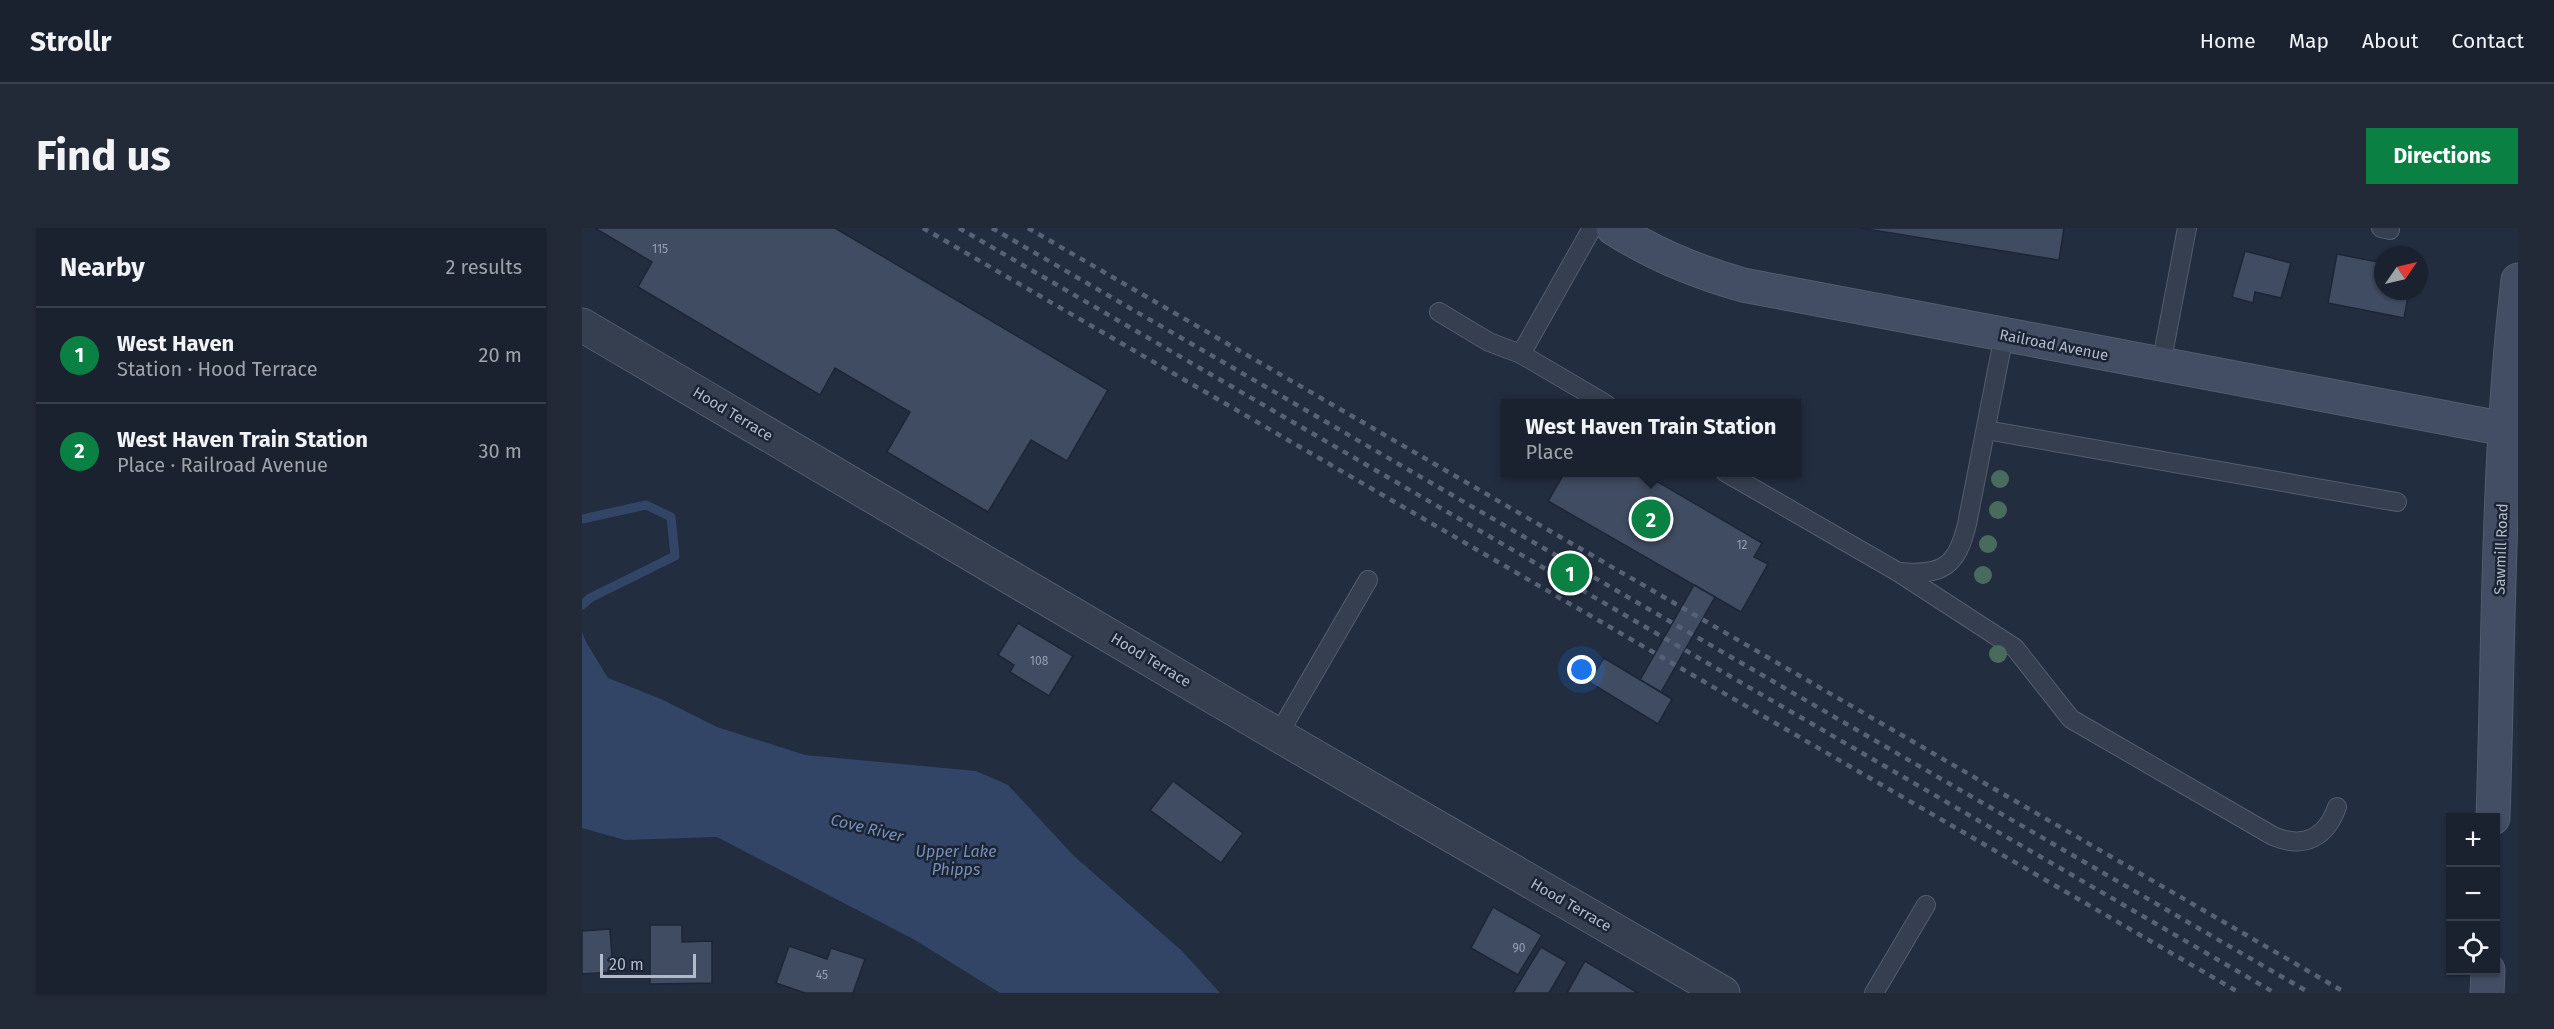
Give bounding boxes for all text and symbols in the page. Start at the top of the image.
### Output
text: Strollr [30,25,111,58]
text: Home [2200,28,2256,54]
text: Map [2289,28,2329,54]
text: About [2362,28,2419,54]
text: Contact [2452,28,2524,54]
button: Directions [2366,128,2518,184]
text: Find us [36,131,171,181]
house number: 115 [652,242,668,256]
north arrow [2374,246,2428,300]
text: Nearby [60,252,145,283]
text: 2 results [445,255,522,279]
street label: Railroad Avenue [1998,326,2110,364]
text: West Haven [117,330,234,357]
text: 1 [75,343,84,367]
text: 20 m [479,343,522,367]
text: Station · Hood Terrace [117,357,318,381]
street label: Hood Terrace [690,383,776,445]
popup [1501,399,1801,477]
text: West Haven Train Station [1526,413,1776,440]
text: West Haven Train Station [117,426,368,453]
text: 2 [74,439,85,463]
text: 30 m [478,439,522,463]
text: Place [1526,440,1574,464]
text: Place · Railroad Avenue [117,453,328,477]
pin: 2 [1632,496,1670,542]
street label: Sawmill Road [2490,503,2512,595]
house number: 12 [1736,538,1748,552]
pin: 1 [1550,550,1590,596]
street label: Hood Terrace [1108,629,1194,691]
house number: 108 [1030,654,1049,668]
your location [1567,655,1596,684]
water label: Cove River [829,810,906,846]
map controls [2446,813,2500,975]
button: + [2446,813,2500,867]
water label: Upper Lake Phipps [915,842,997,879]
button: − [2446,867,2500,921]
street label: Hood Terrace [1528,875,1614,935]
button: locate [2446,921,2500,975]
house number: 90 [1513,941,1526,955]
scale bar [600,951,696,978]
text: 20 m [609,955,644,974]
house number: 45 [816,968,828,982]

